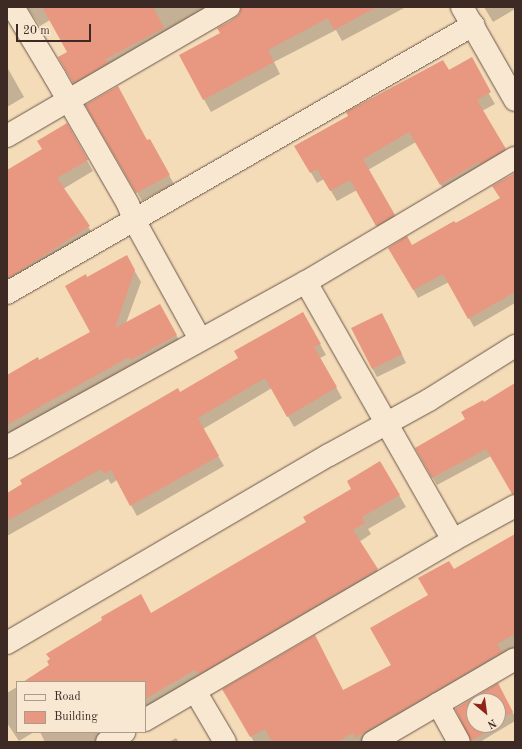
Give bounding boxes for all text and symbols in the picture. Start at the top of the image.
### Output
scale bar [18,16,93,42]
text: 20 m [23,25,50,37]
legend [16,681,146,733]
text: Road [54,691,81,703]
north arrow [466,693,506,733]
text: Building [54,711,98,723]
text: N [485,716,498,730]

